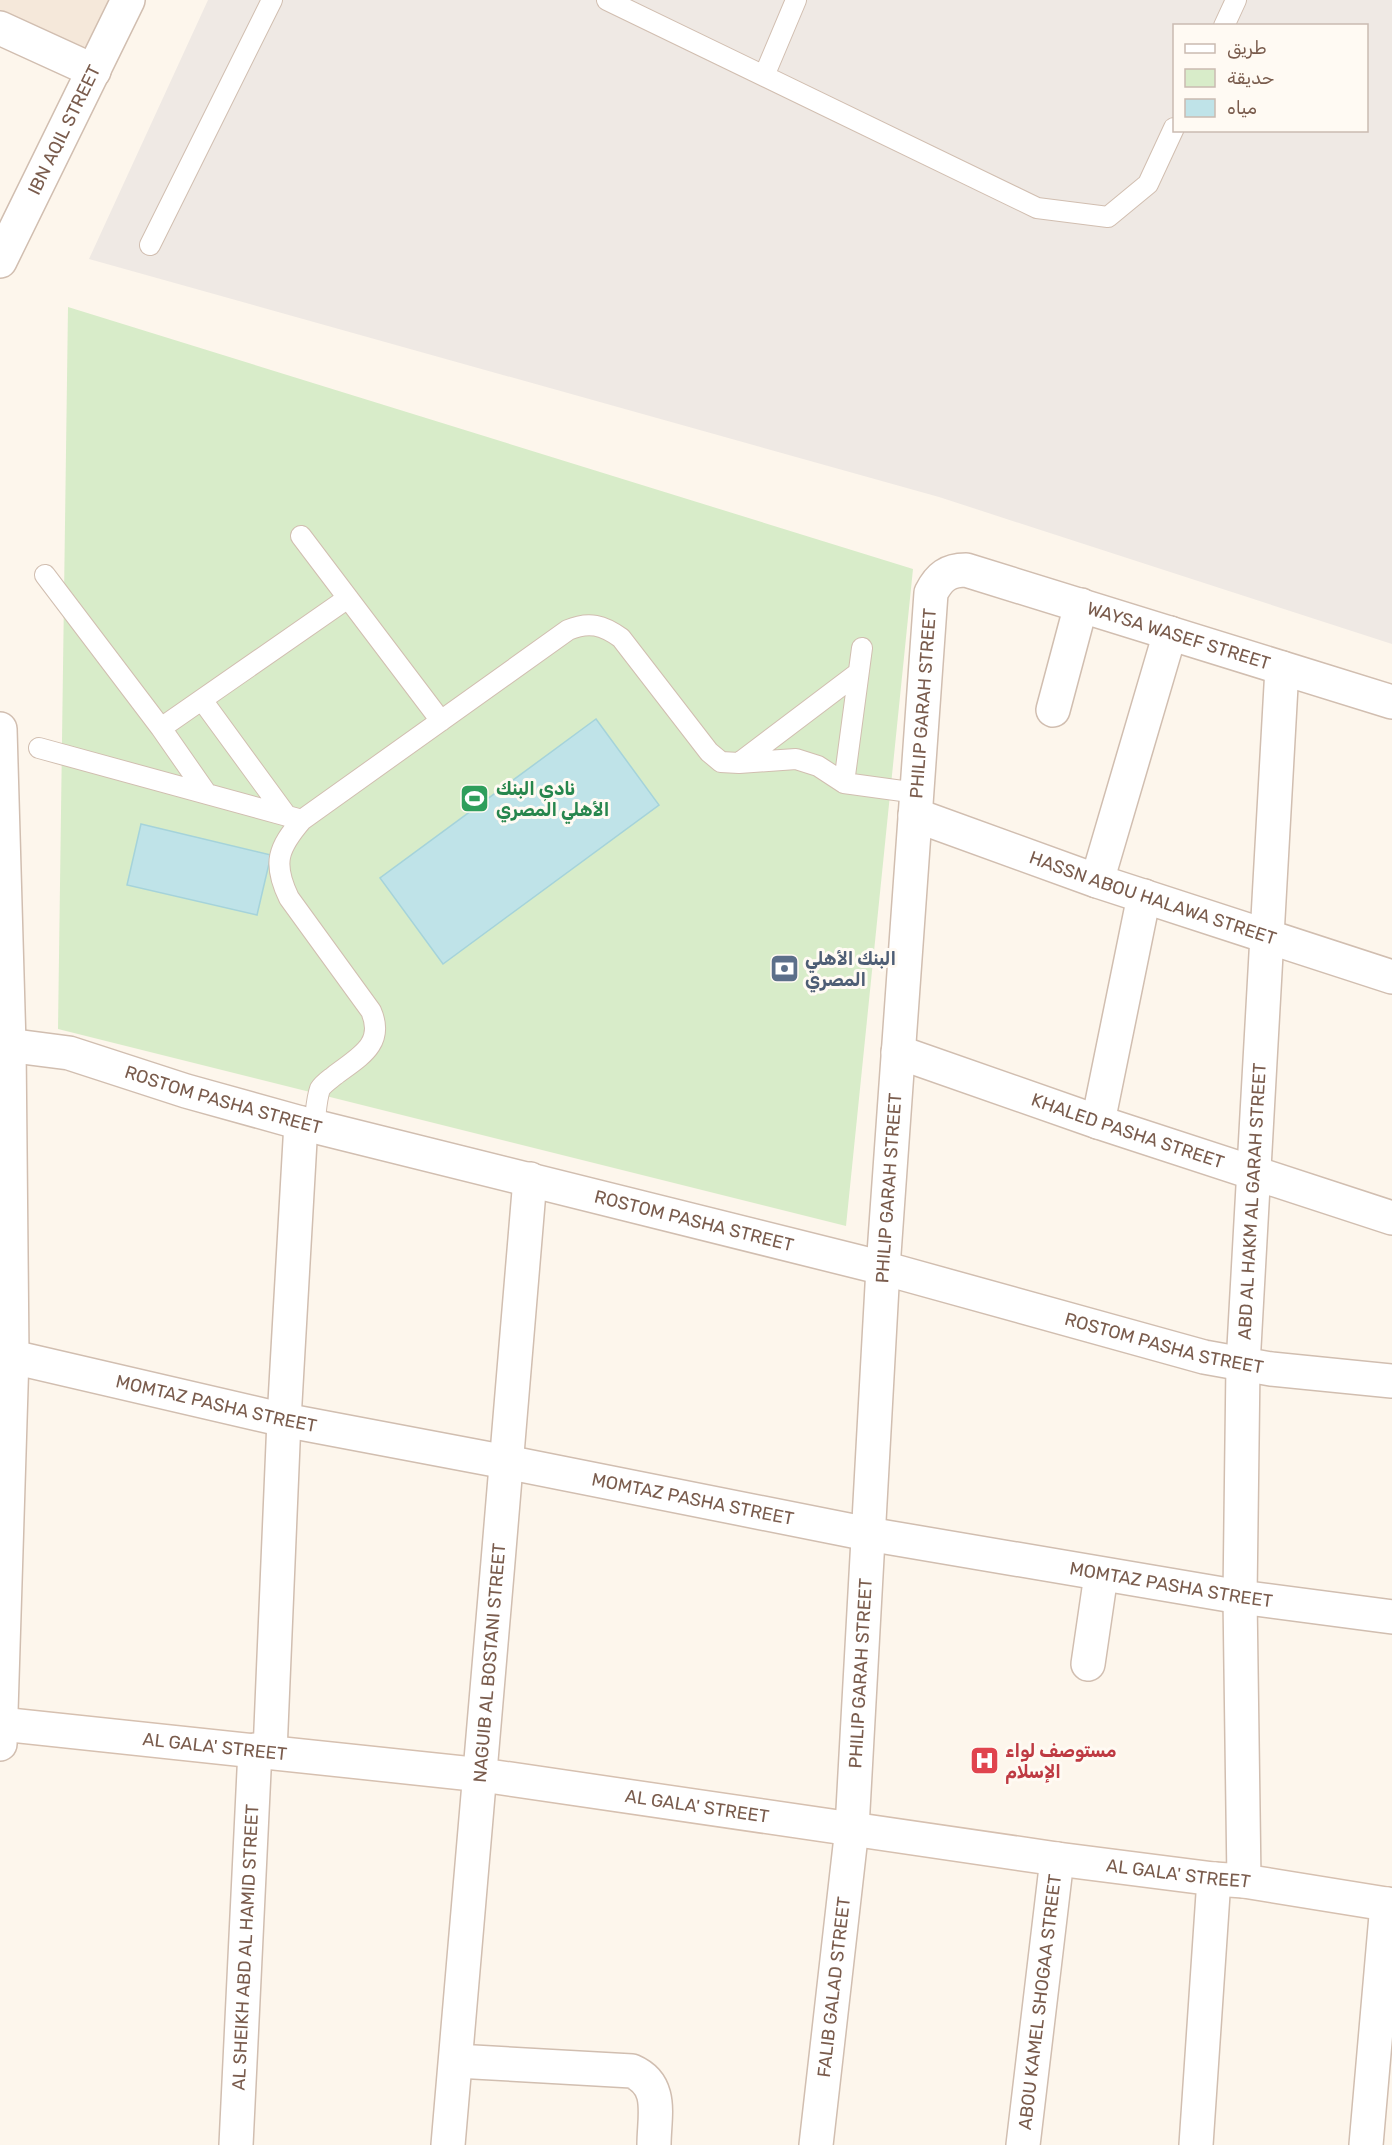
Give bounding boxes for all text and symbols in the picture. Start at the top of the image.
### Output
legend [1173,24,1368,132]
text: طريق [1227,37,1267,59]
street label: IBN AQIL STREET [23,61,105,199]
text: حديقة [1227,67,1274,89]
text: مياه [1227,97,1257,119]
street label: WAYSA WASEF STREET [1084,597,1273,675]
street label: PHILIP GARAH STREET [905,607,941,799]
place label: نادي البنك الأهلي المصري [496,778,609,824]
sports icon: نادي البنك الأهلي المصري [459,783,491,815]
street label: HASSN ABOU HALAWA STREET [1026,846,1279,950]
place label: البنك الأهلي المصري [805,948,896,993]
bank icon: البنك الأهلي المصري [768,953,800,985]
street label: ROSTOM PASHA STREET [122,1061,324,1139]
street label: ABD AL HAKM AL GARAH STREET [1233,1062,1271,1340]
street label: KHALED PASHA STREET [1028,1089,1227,1173]
street label: PHILIP GARAH STREET [871,1092,906,1284]
street label: ROSTOM PASHA STREET [592,1186,796,1256]
street label: ROSTOM PASHA STREET [1062,1308,1265,1378]
street label: MOMTAZ PASHA STREET [114,1370,319,1437]
street label: MOMTAZ PASHA STREET [590,1468,796,1530]
street label: NAGUIB AL BOSTANI STREET [469,1542,510,1783]
street label: MOMTAZ PASHA STREET [1068,1557,1274,1612]
street label: PHILIP GARAH STREET [844,1577,877,1769]
street label: AL GALA' STREET [141,1728,288,1765]
place label: مستوصف لواء الإسلام [1005,1740,1117,1784]
hospital icon: مستوصف لواء الإسلام [968,1745,1000,1777]
street label: AL GALA' STREET [624,1785,770,1828]
street label: AL SHEIKH ABD AL HAMID STREET [228,1803,263,2091]
street label: AL GALA' STREET [1105,1854,1252,1893]
street label: ABOU KAMEL SHOGAA STREET [1014,1873,1066,2131]
street label: FALIB GALAD STREET [813,1895,855,2079]

